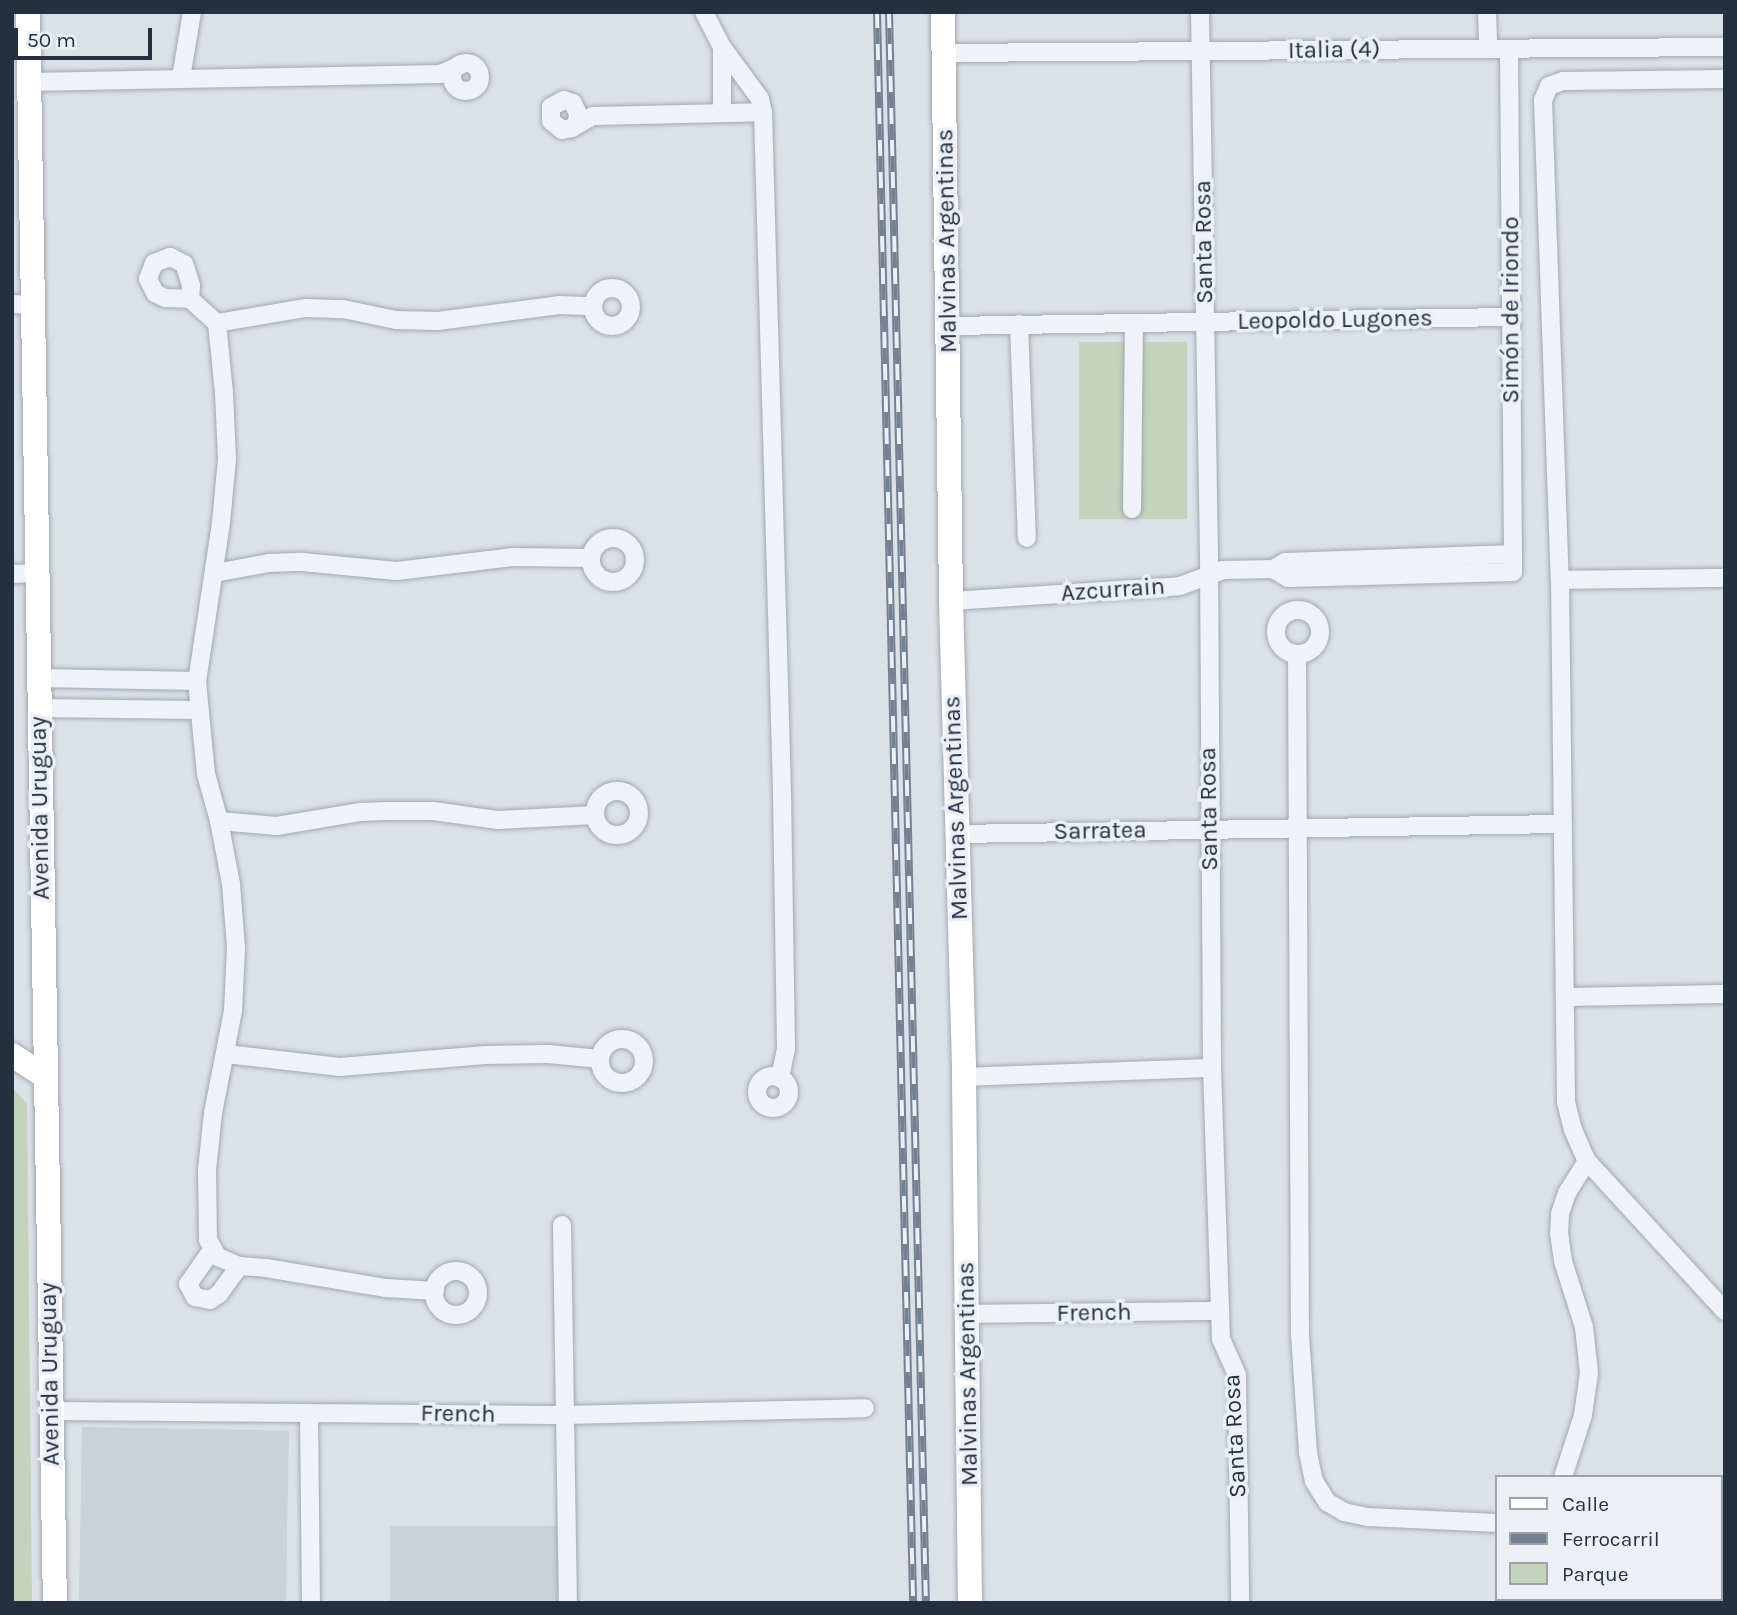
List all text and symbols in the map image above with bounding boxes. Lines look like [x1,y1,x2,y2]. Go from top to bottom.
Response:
scale bar [18,14,156,58]
text: 50 m [27,28,76,52]
street label: Italia (4) [1288,35,1380,65]
street label: Malvinas Argentinas [931,129,963,353]
street label: Santa Rosa [1189,180,1219,304]
street label: Simón de Iriondo [1497,216,1525,404]
street label: Leopoldo Lugones [1237,304,1433,336]
street label: Azcurrain [1060,572,1166,608]
street label: Malvinas Argentinas [938,695,974,921]
street label: Avenida Uruguay [24,716,56,900]
street label: Santa Rosa [1194,747,1224,871]
street label: Sarratea [1053,816,1147,846]
street label: Malvinas Argentinas [952,1262,984,1486]
street label: Avenida Uruguay [34,1282,66,1466]
street label: French [1056,1298,1132,1328]
street label: Santa Rosa [1217,1373,1253,1499]
street label: French [420,1399,496,1429]
legend [1496,1475,1723,1601]
text: Calle [1562,1492,1609,1516]
text: Ferrocarril [1562,1527,1660,1551]
text: Parque [1562,1562,1629,1586]

